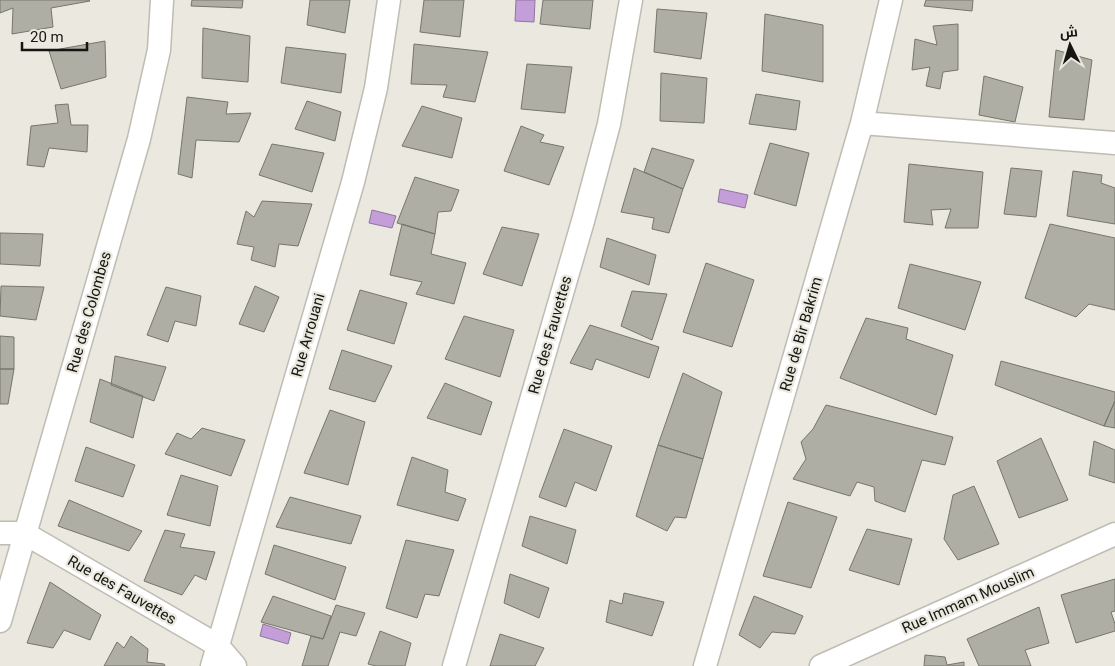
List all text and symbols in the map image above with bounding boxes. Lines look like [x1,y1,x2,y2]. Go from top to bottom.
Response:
scale bar [22,20,88,52]
north arrow [1045,20,1095,70]
text: ش [1059,23,1079,42]
text: 20 m [30,28,64,46]
street label: Rue des Colombes [63,250,115,374]
street label: Rue des Fauvettes [525,274,575,396]
street label: Rue de Bir Bakrim [776,275,826,393]
street label: Rue Arrouani [288,291,328,379]
street label: Rue des Fauvettes [65,552,179,628]
street label: Rue Immam Mouslim [899,563,1037,637]

